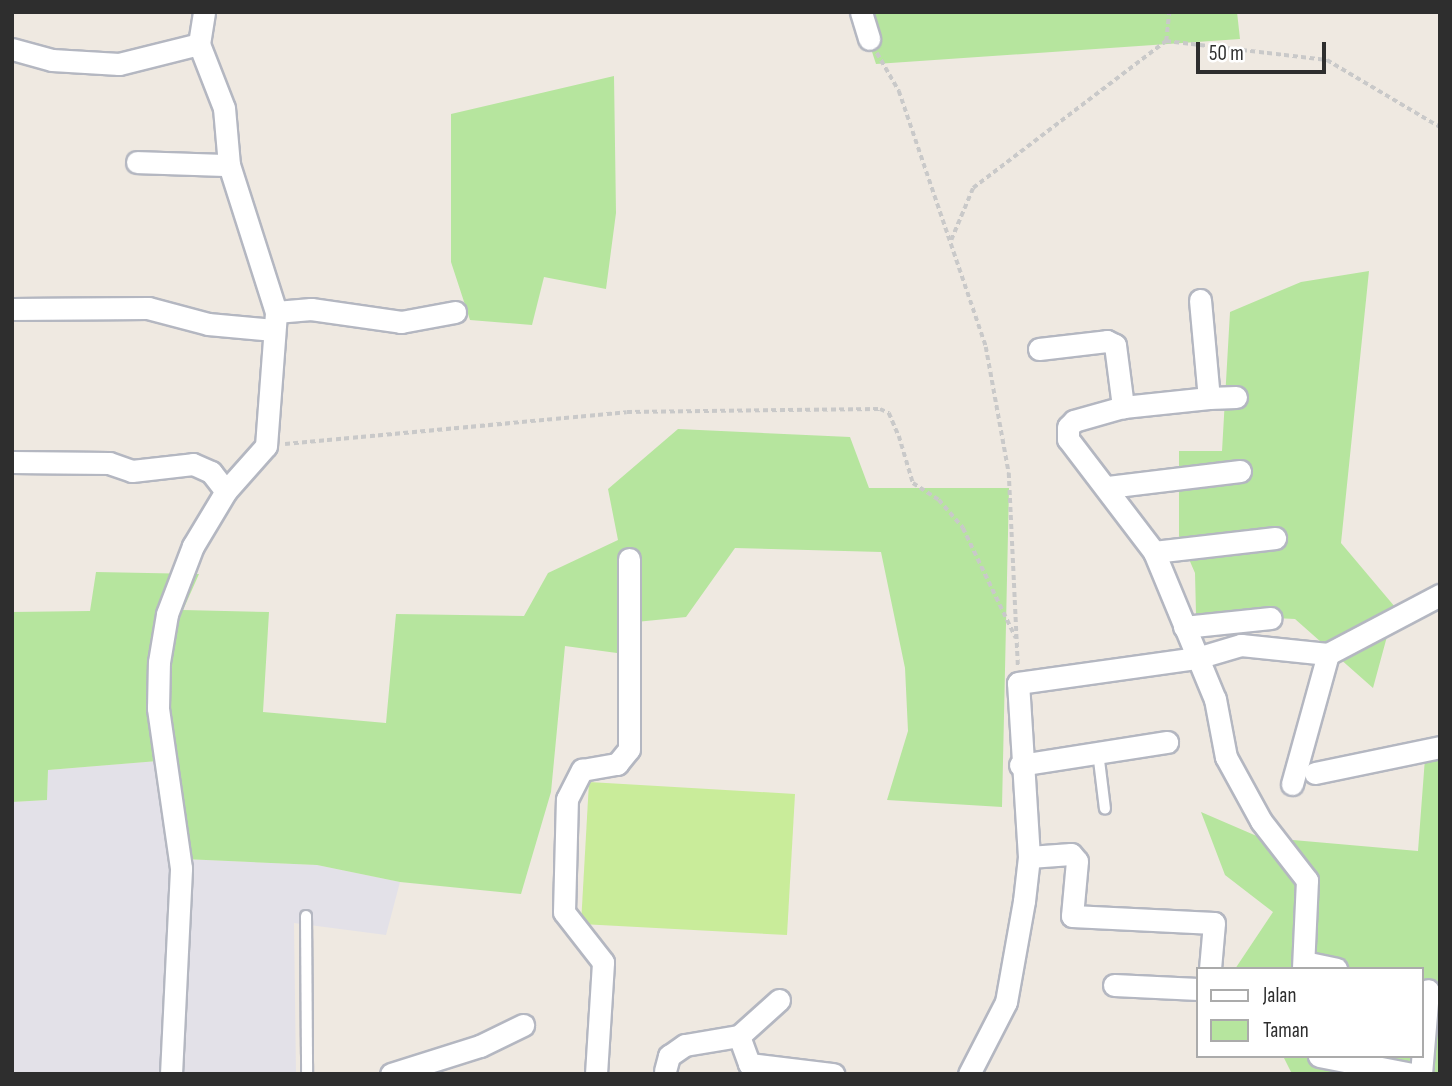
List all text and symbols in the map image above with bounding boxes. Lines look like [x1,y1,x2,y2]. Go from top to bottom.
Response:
scale bar [1200,28,1330,72]
text: 50 m [1209,41,1244,66]
legend [1196,967,1424,1058]
text: Jalan [1263,983,1296,1008]
text: Taman [1263,1018,1309,1043]

